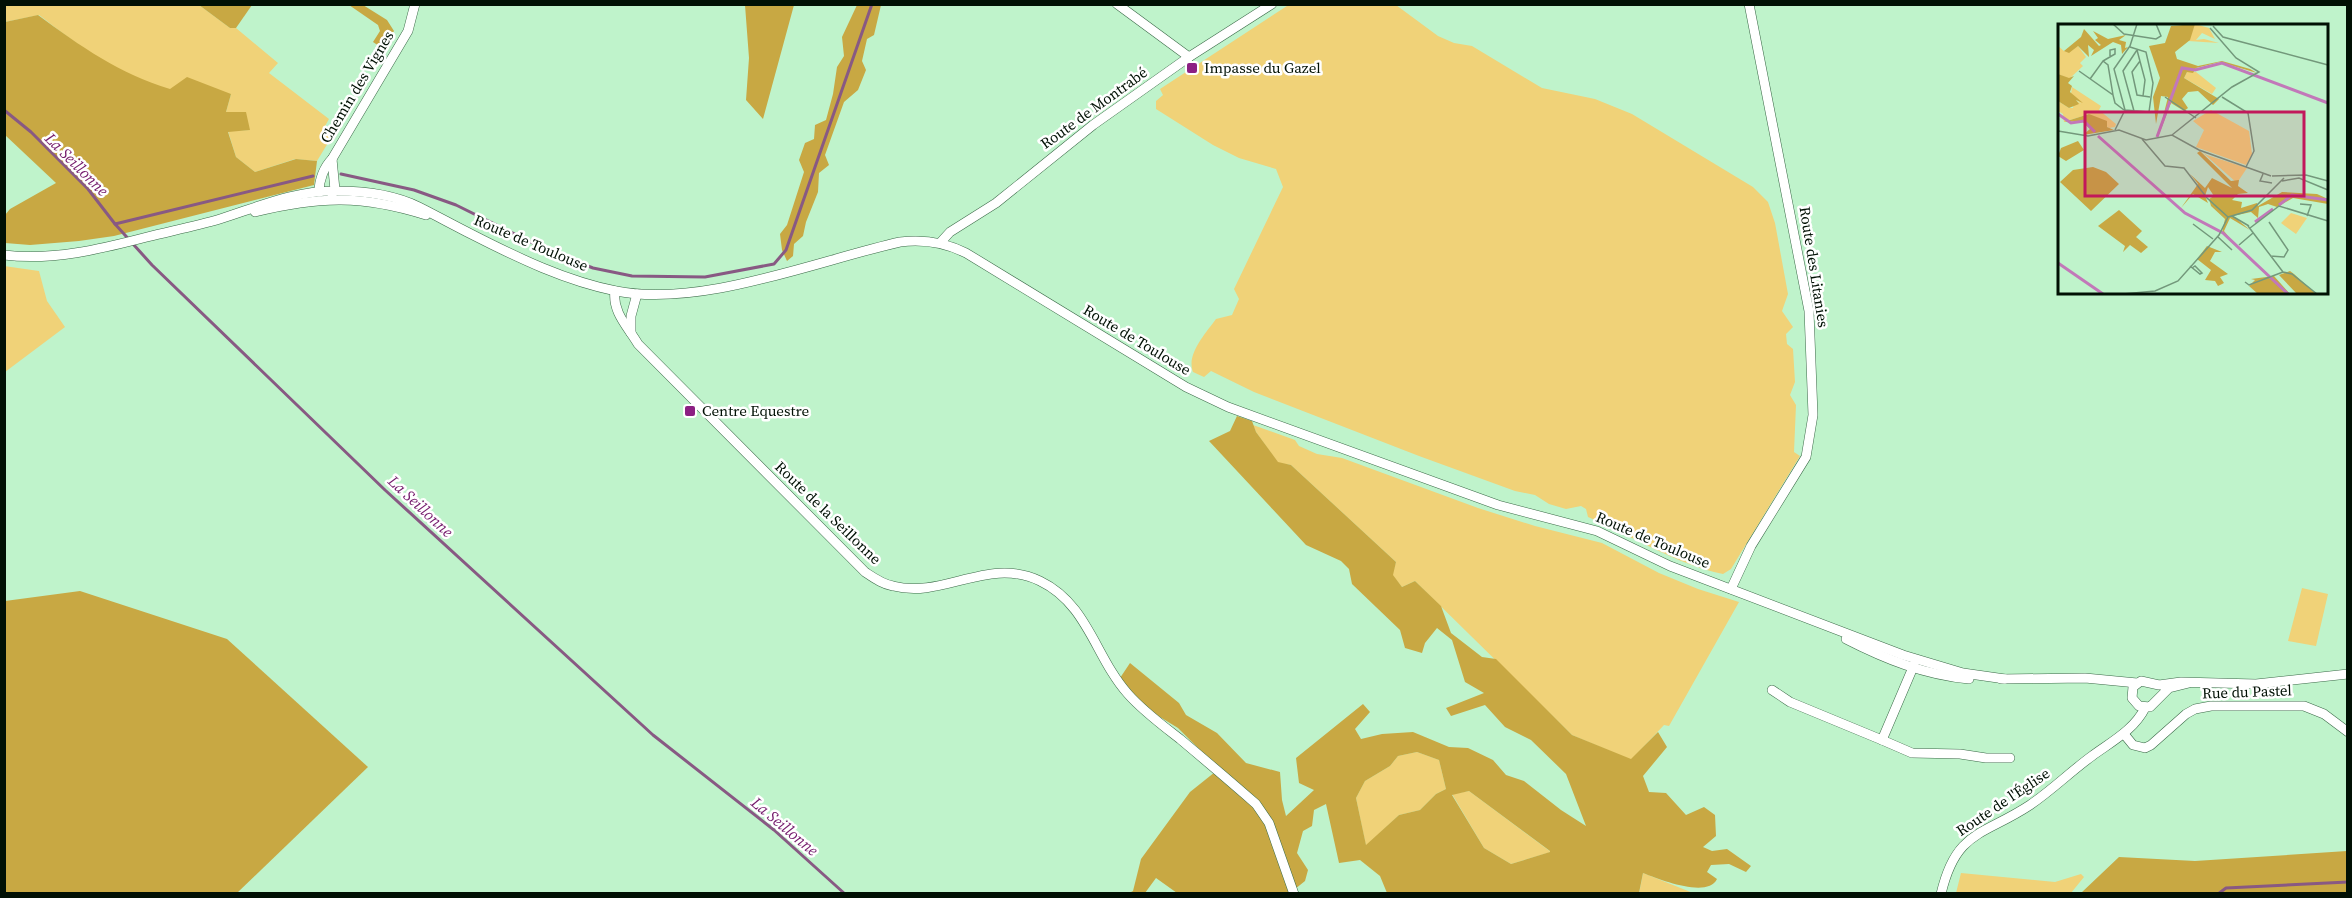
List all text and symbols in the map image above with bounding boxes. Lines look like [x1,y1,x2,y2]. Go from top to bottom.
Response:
inset map [2058,24,2328,294]
street label: Chemin des Vignes [315,27,398,147]
place label: Impasse du Gazel [1204,57,1321,78]
street label: Route de Montrabé [1036,61,1152,154]
marker: Impasse du Gazel [1185,61,1199,75]
water label: La Seillonne [40,127,114,201]
street label: Route des Litanies [1795,205,1834,329]
street label: Route de Toulouse [471,209,592,276]
street label: Route de Toulouse [1080,299,1195,380]
place label: Centre Equestre [702,400,810,421]
marker: Centre Equestre [683,404,697,418]
street label: Route de la Seillonne [771,456,886,569]
water label: La Seillonne [383,469,459,542]
street label: Route de Toulouse [1593,506,1714,573]
street label: Rue du Pastel [2202,679,2293,704]
street label: Route de l'Église [1952,762,2054,841]
water label: La Seillonne [746,791,824,861]

